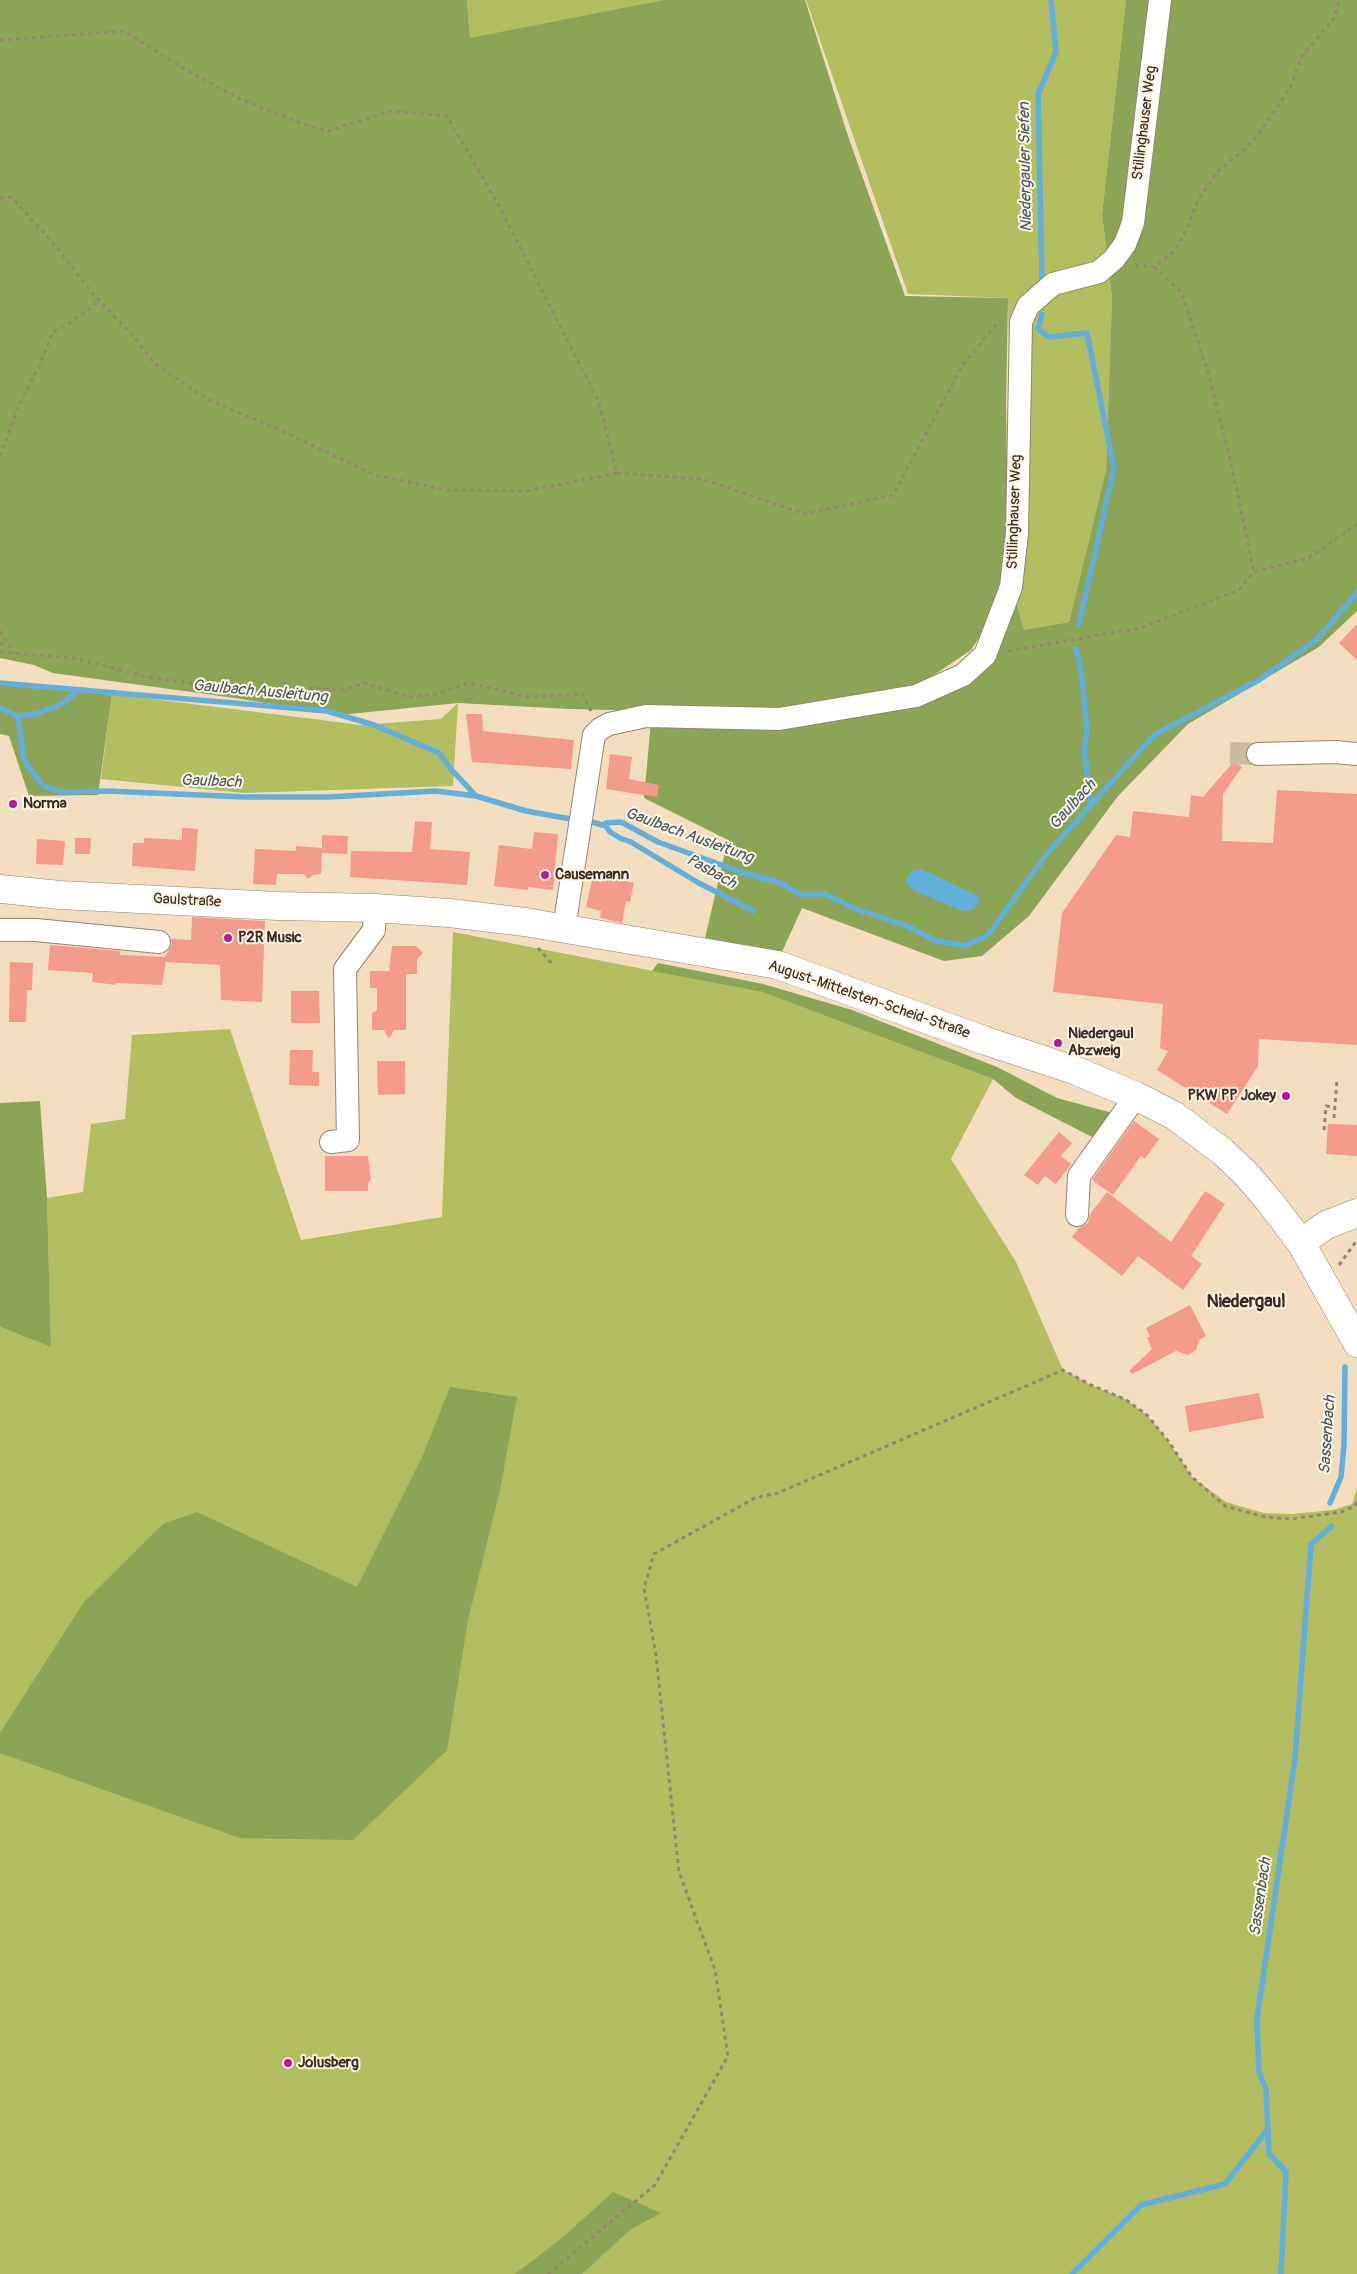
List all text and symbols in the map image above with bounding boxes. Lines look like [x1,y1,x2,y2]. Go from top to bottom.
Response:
street label: Stillinghauser Weg [1129,65,1161,181]
water label: Niedergauler Siefen [1015,102,1037,232]
street label: Stillinghauser Weg [1004,454,1026,570]
water label: Gaulbach Ausleitung [192,677,328,707]
water label: Gaulbach [180,771,242,793]
water label: Gaulbach [1046,776,1100,834]
place label: Norma [23,795,67,813]
marker: Norma [7,798,19,810]
water label: Gaulbach Ausleitung [622,804,756,868]
water label: Pasbach [683,851,739,893]
place label: Causemann [555,866,629,884]
marker: Causemann [539,869,551,881]
street label: Gaulstraße [152,890,222,912]
place label: P2R Music [238,929,302,947]
marker: P2R Music [222,932,234,944]
street label: August-Mittelsten-Scheid-Straße [766,957,972,1043]
place label: Niedergaul Abzweig [1068,1025,1134,1060]
marker: Niedergaul Abzweig [1052,1037,1064,1049]
place label: PKW PP Jokey [1188,1087,1276,1105]
marker: PKW PP Jokey [1280,1090,1292,1102]
district label: Niedergaul [1207,1291,1285,1313]
water label: Sassenbach [1316,1395,1340,1475]
water label: Sassenbach [1246,1857,1276,1937]
place label: Jolusberg [298,2054,359,2072]
marker: Jolusberg [282,2057,294,2069]

